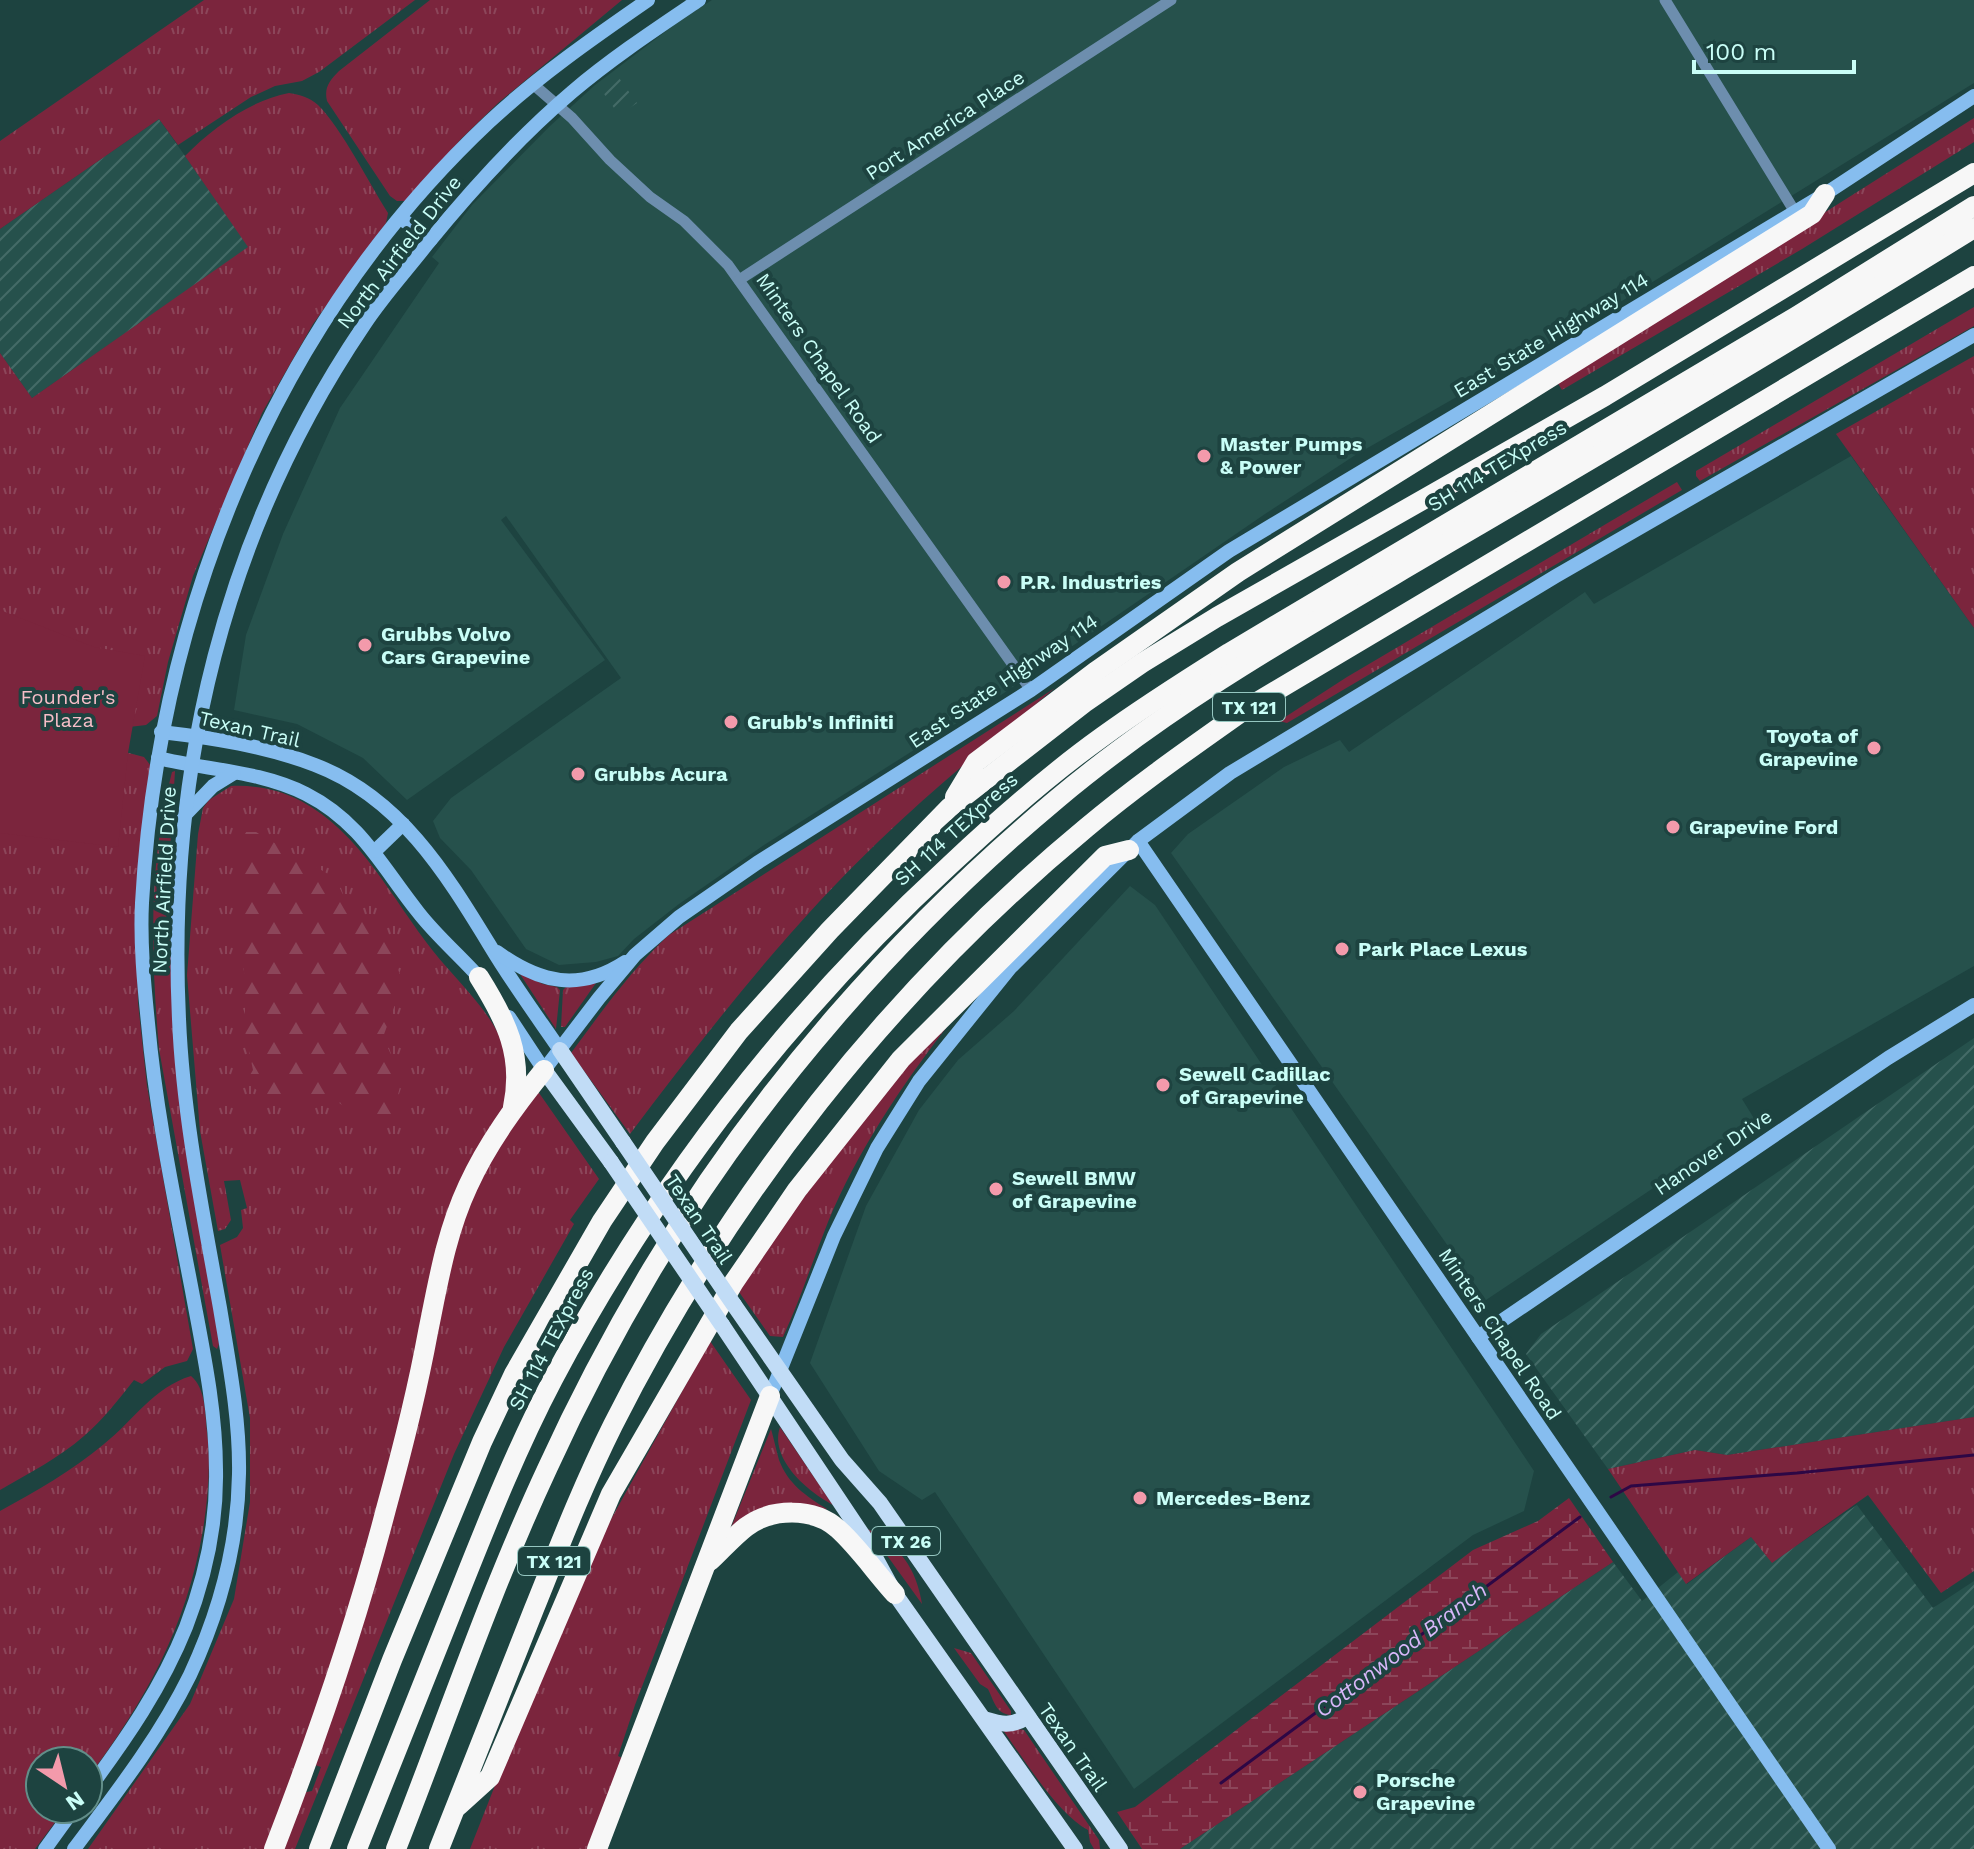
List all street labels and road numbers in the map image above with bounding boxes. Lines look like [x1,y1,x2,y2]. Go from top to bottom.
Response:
street label: Port America Place [861,65,1029,185]
street label: North Airfield Drive [332,171,466,333]
street label: East State Highway 114 [1449,267,1653,403]
street label: Minters Chapel Road [751,268,887,448]
street label: SH 114 TEXpress [1423,415,1571,517]
street label: East State Highway 114 [904,609,1102,753]
road number: TX 121 [1213,693,1285,721]
street label: Texan Trail [197,706,303,752]
street label: SH 114 TEXpress [889,767,1023,891]
street label: North Airfield Drive [147,786,181,974]
street label: Hanover Drive [1650,1104,1776,1200]
street label: Texan Trail [660,1170,738,1268]
street label: Minters Chapel Road [1434,1243,1566,1425]
street label: SH 114 TEXpress [503,1264,599,1414]
road number: TX 26 [872,1527,940,1555]
road number: TX 121 [518,1547,590,1575]
street label: Texan Trail [1034,1698,1112,1796]

